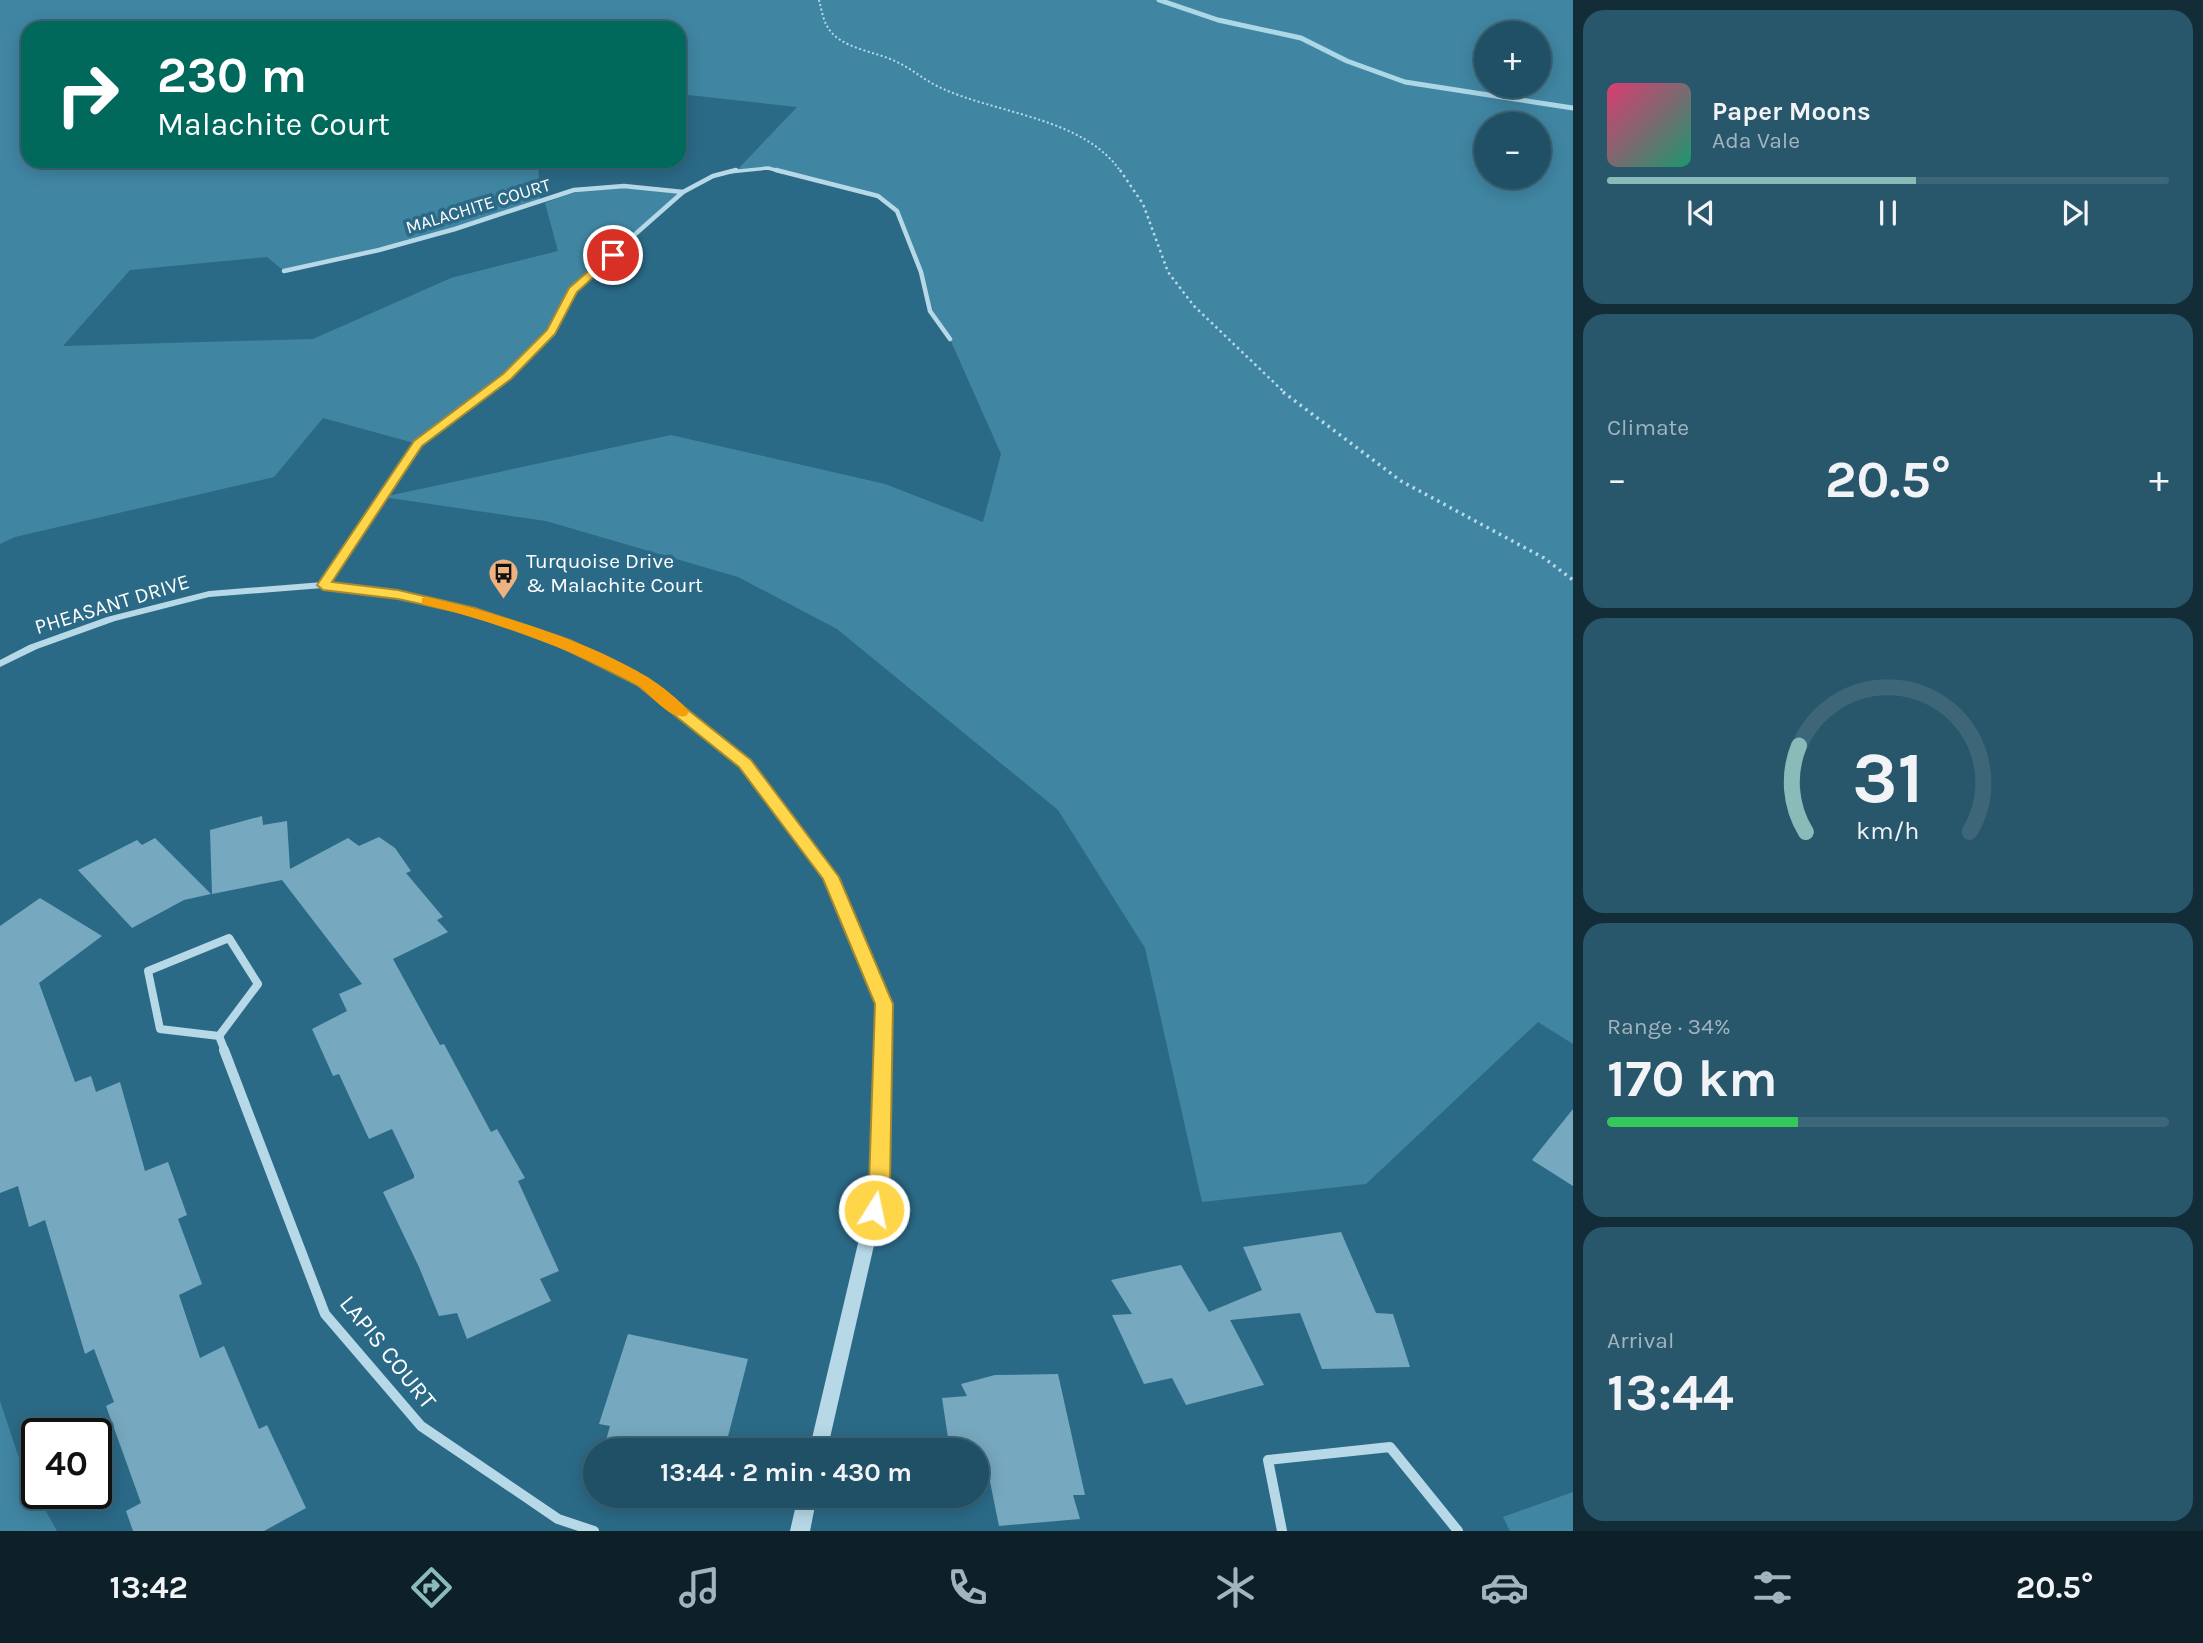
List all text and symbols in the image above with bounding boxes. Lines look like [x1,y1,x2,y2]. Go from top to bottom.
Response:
map controls [1474,21,1551,189]
button: + [1474,21,1551,98]
text: 230 m [157,47,307,104]
icon: right [42,49,133,140]
text: Paper Moons [1712,96,1871,127]
text: Malachite Court [157,106,390,143]
button: − [1474,112,1551,189]
text: Ada Vale [1712,127,1800,154]
street label: MALACHITE COURT [403,174,553,238]
icon: previous [1682,194,1720,232]
icon: pause [1869,194,1907,232]
icon: next [2056,194,2094,232]
pin [583,225,643,285]
icon: arrive [594,236,632,274]
text: Climate [1607,414,1689,441]
text: 20.5° [1825,449,1951,510]
text: − [1607,457,1627,502]
text: + [2149,457,2169,502]
place label: Turquoise Drive & Malachite Court [526,549,703,597]
bus stop icon: Turquoise Drive & Malachite Court [486,556,520,600]
street label: PHEASANT DRIVE [32,569,192,639]
text: 31 [1852,735,1924,820]
text: km/h [1856,815,1920,844]
text: Range · 34% [1607,1013,1731,1040]
text: 170 km [1607,1048,1778,1109]
position arrow [837,1173,911,1247]
street label: LAPIS COURT [334,1290,442,1414]
text: Arrival [1607,1327,1674,1354]
text: 13:44 [1607,1362,1734,1423]
speed limit sign: 40 [21,1418,112,1509]
text: 13:44 · 2 min · 430 m [660,1457,912,1488]
icon: directions [407,1563,456,1612]
icon: music [675,1563,724,1612]
icon: phone [943,1563,992,1612]
icon: climate [1211,1563,1260,1612]
icon: car [1480,1563,1529,1612]
icon: filters [1748,1563,1797,1612]
text: 13:42 [110,1569,188,1606]
text: 20.5° [2016,1569,2093,1606]

